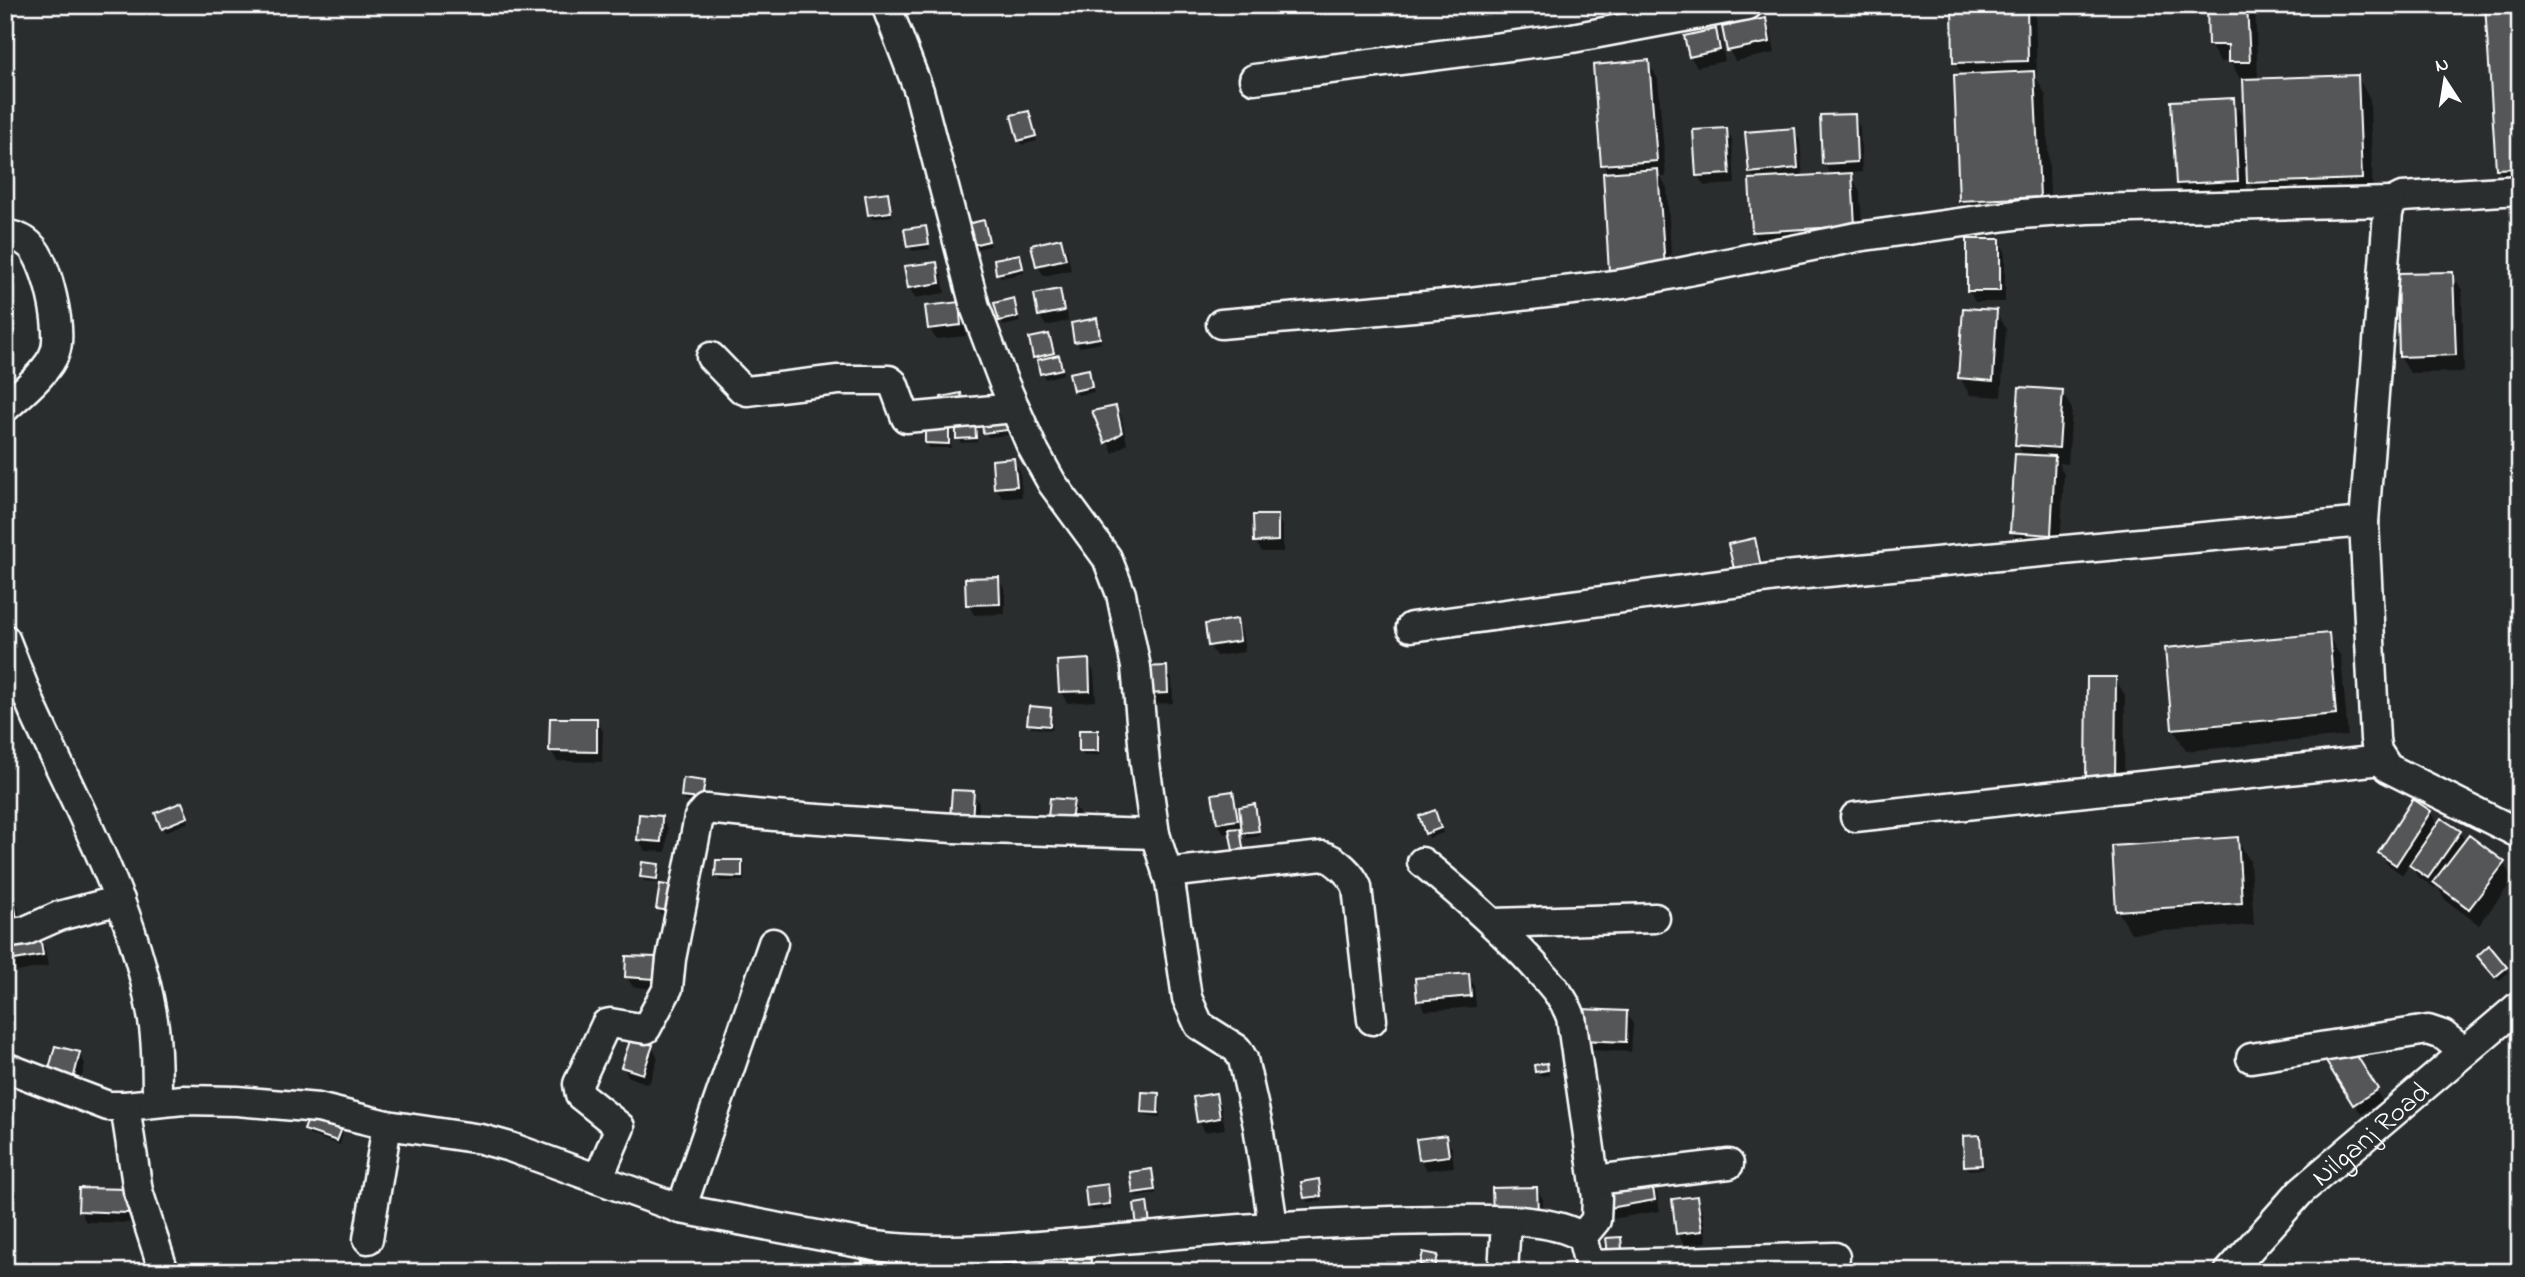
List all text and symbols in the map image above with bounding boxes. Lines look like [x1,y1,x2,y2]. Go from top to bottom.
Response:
north arrow [2410,46,2480,116]
text: N [2433,51,2451,80]
street label: Nilganj Road [2304,1073,2440,1198]

